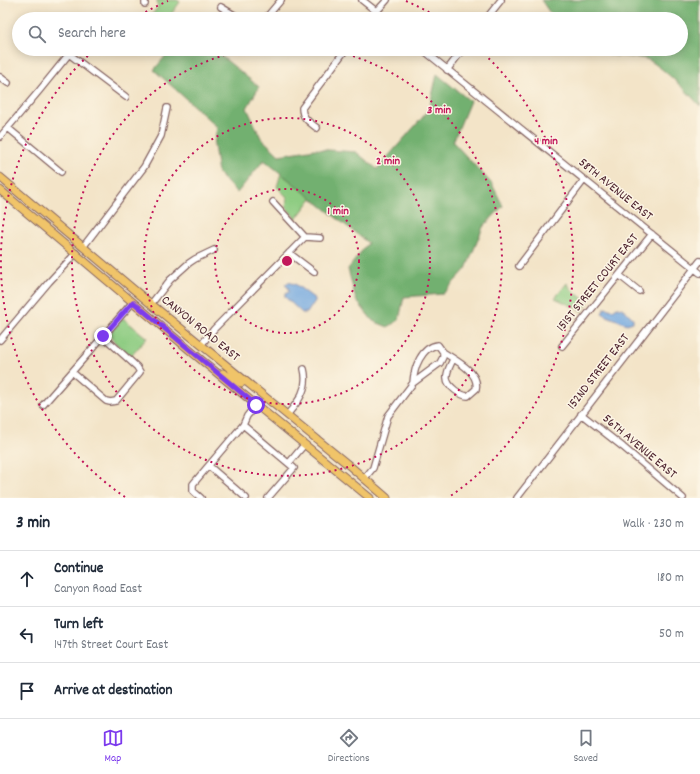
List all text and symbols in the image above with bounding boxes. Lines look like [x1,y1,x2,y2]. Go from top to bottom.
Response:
search box [12,12,688,56]
icon: search [26,23,48,45]
text: Search here [58,23,126,45]
text: 3 min [427,102,451,119]
text: 4 min [534,133,558,150]
text: 2 min [376,153,400,170]
street label: 58TH AVENUE EAST [574,154,656,226]
text: 1 min [327,203,349,220]
street label: 151ST STREET COURT EAST [552,230,644,336]
centre of rings [280,254,294,268]
street label: CANYON ROAD EAST [157,291,243,367]
route end [94,327,112,345]
street label: 152ND STREET EAST [563,330,635,414]
route start [247,396,265,414]
street label: 56TH AVENUE EAST [598,410,680,484]
text: 3 min [16,512,50,536]
text: Walk · 230 m [623,515,684,534]
text: Continue [54,558,103,580]
icon: ahead [16,568,38,590]
text: 180 m [657,569,684,588]
text: Canyon Road East [54,580,142,599]
text: Turn left [54,614,103,636]
icon: left [16,624,38,646]
text: 50 m [659,625,684,644]
text: 147th Street Court East [54,636,168,655]
icon: arrive [16,680,38,702]
text: Arrive at destination [54,680,172,702]
tab: Map [102,727,124,767]
tab: Directions [328,727,370,767]
tab: Saved [573,727,598,767]

